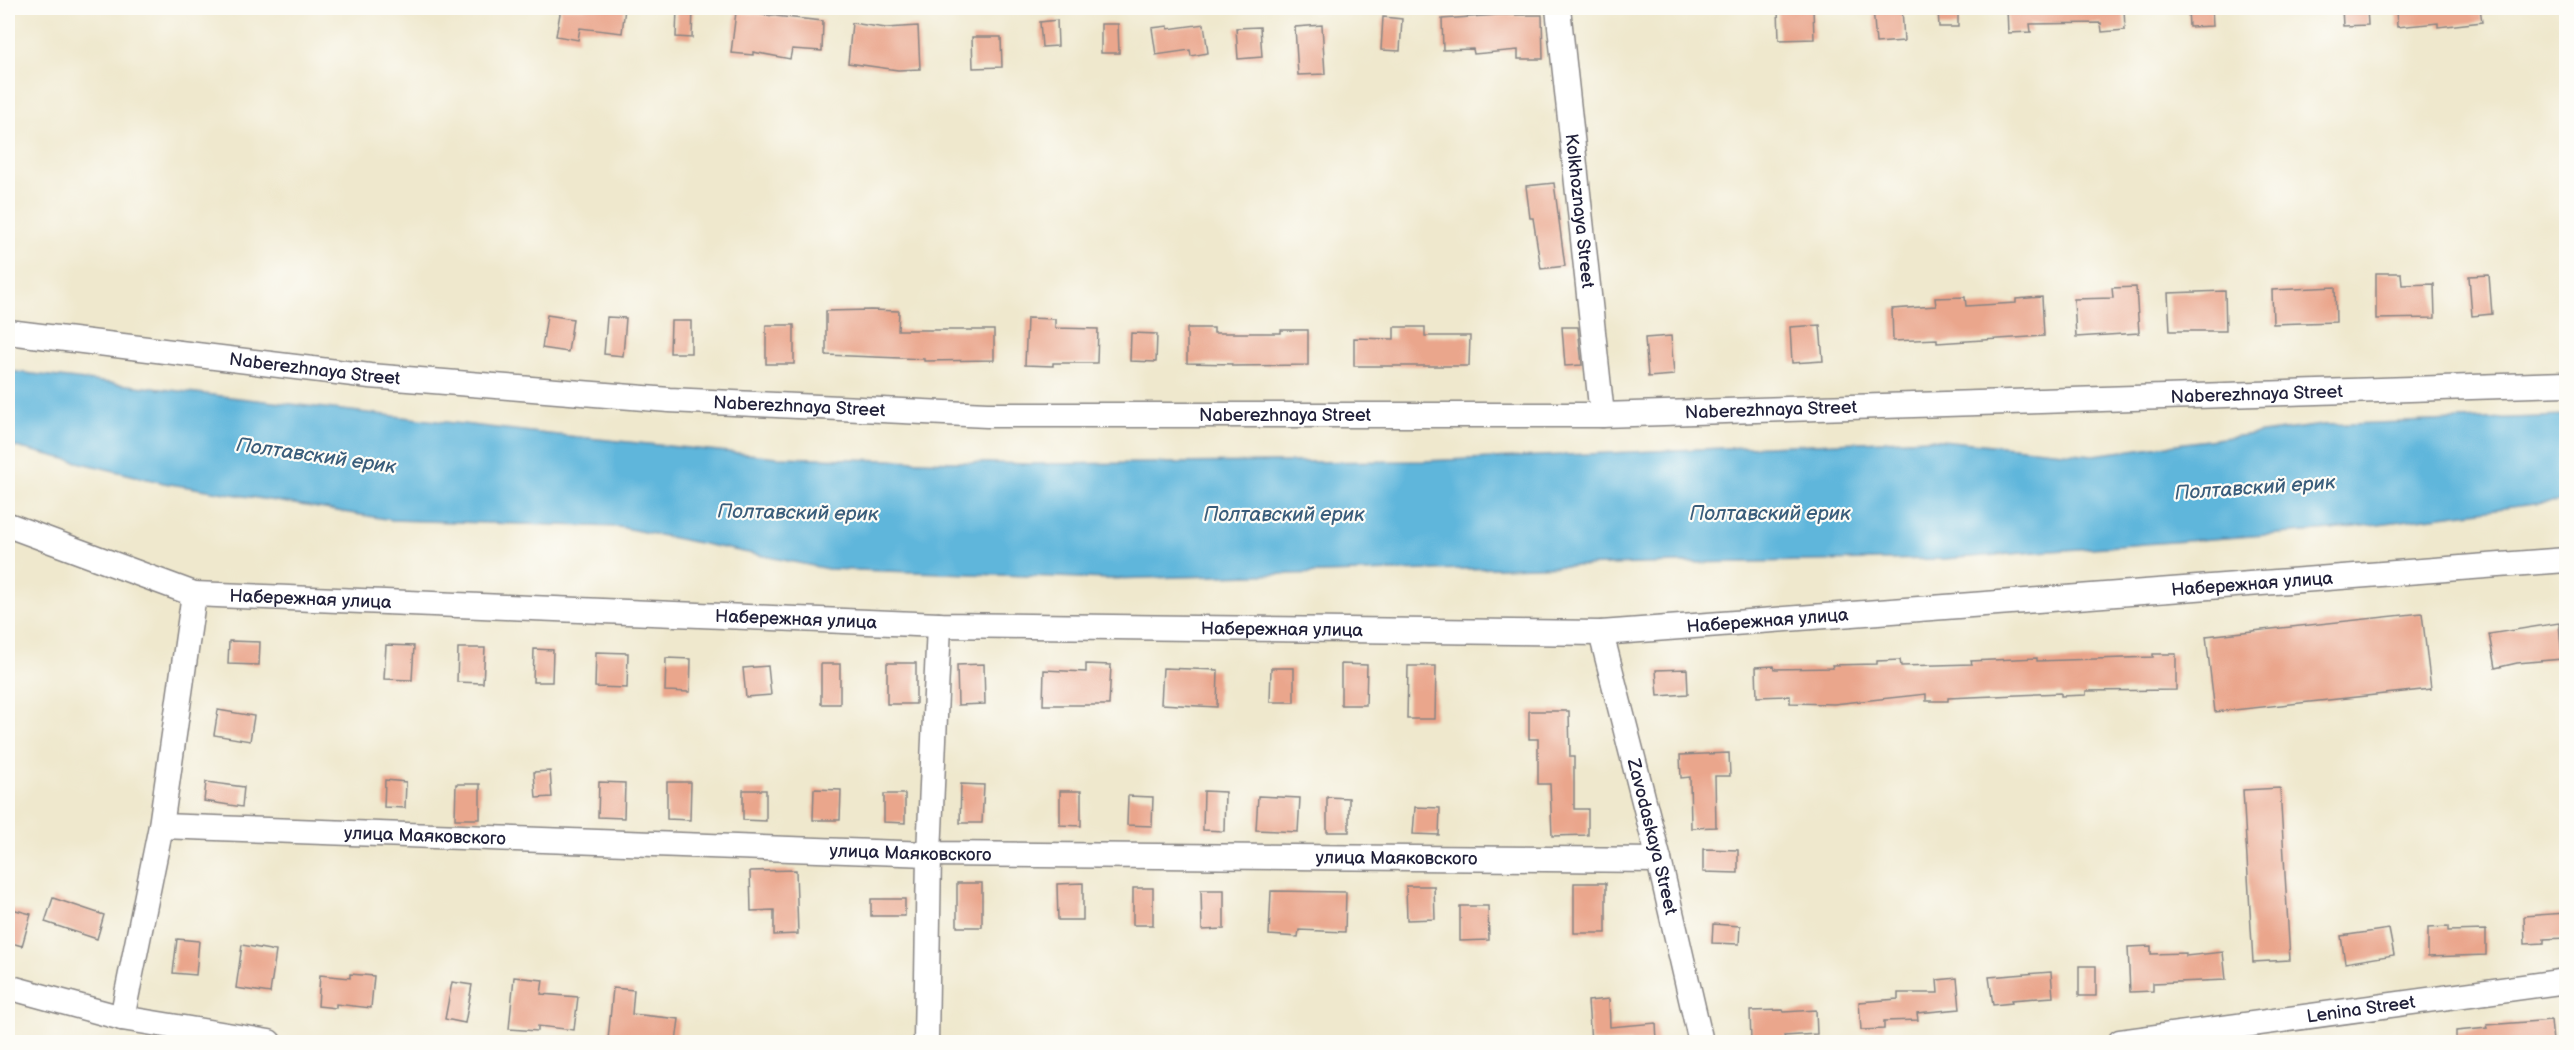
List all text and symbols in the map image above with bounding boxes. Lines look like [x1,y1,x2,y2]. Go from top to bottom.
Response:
street label: Kolkhoznaya Street [1561,132,1599,290]
street label: Naberezhnaya Street [228,348,402,389]
street label: Naberezhnaya Street [2170,381,2344,407]
street label: Naberezhnaya Street [713,392,886,421]
street label: Naberezhnaya Street [1685,396,1858,423]
street label: Naberezhnaya Street [1199,405,1372,426]
water label: Полтавский ерик [235,433,398,479]
water label: Полтавский ерик [2174,470,2337,506]
water label: Полтавский ерик [717,500,879,526]
water label: Полтавский ерик [1689,502,1851,526]
water label: Полтавский ерик [1203,503,1365,527]
street label: Набережная улица [2170,567,2334,600]
street label: Набережная улица [229,585,392,613]
street label: Набережная улица [1686,604,1849,637]
street label: Набережная улица [715,605,878,633]
street label: Набережная улица [1201,618,1364,641]
street label: Zavodaskaya Street [1623,755,1682,917]
street label: улица Маяковского [343,822,506,849]
street label: улица Маяковского [829,840,992,865]
street label: улица Маяковского [1315,847,1478,869]
street label: Lenina Street [2305,991,2417,1027]

